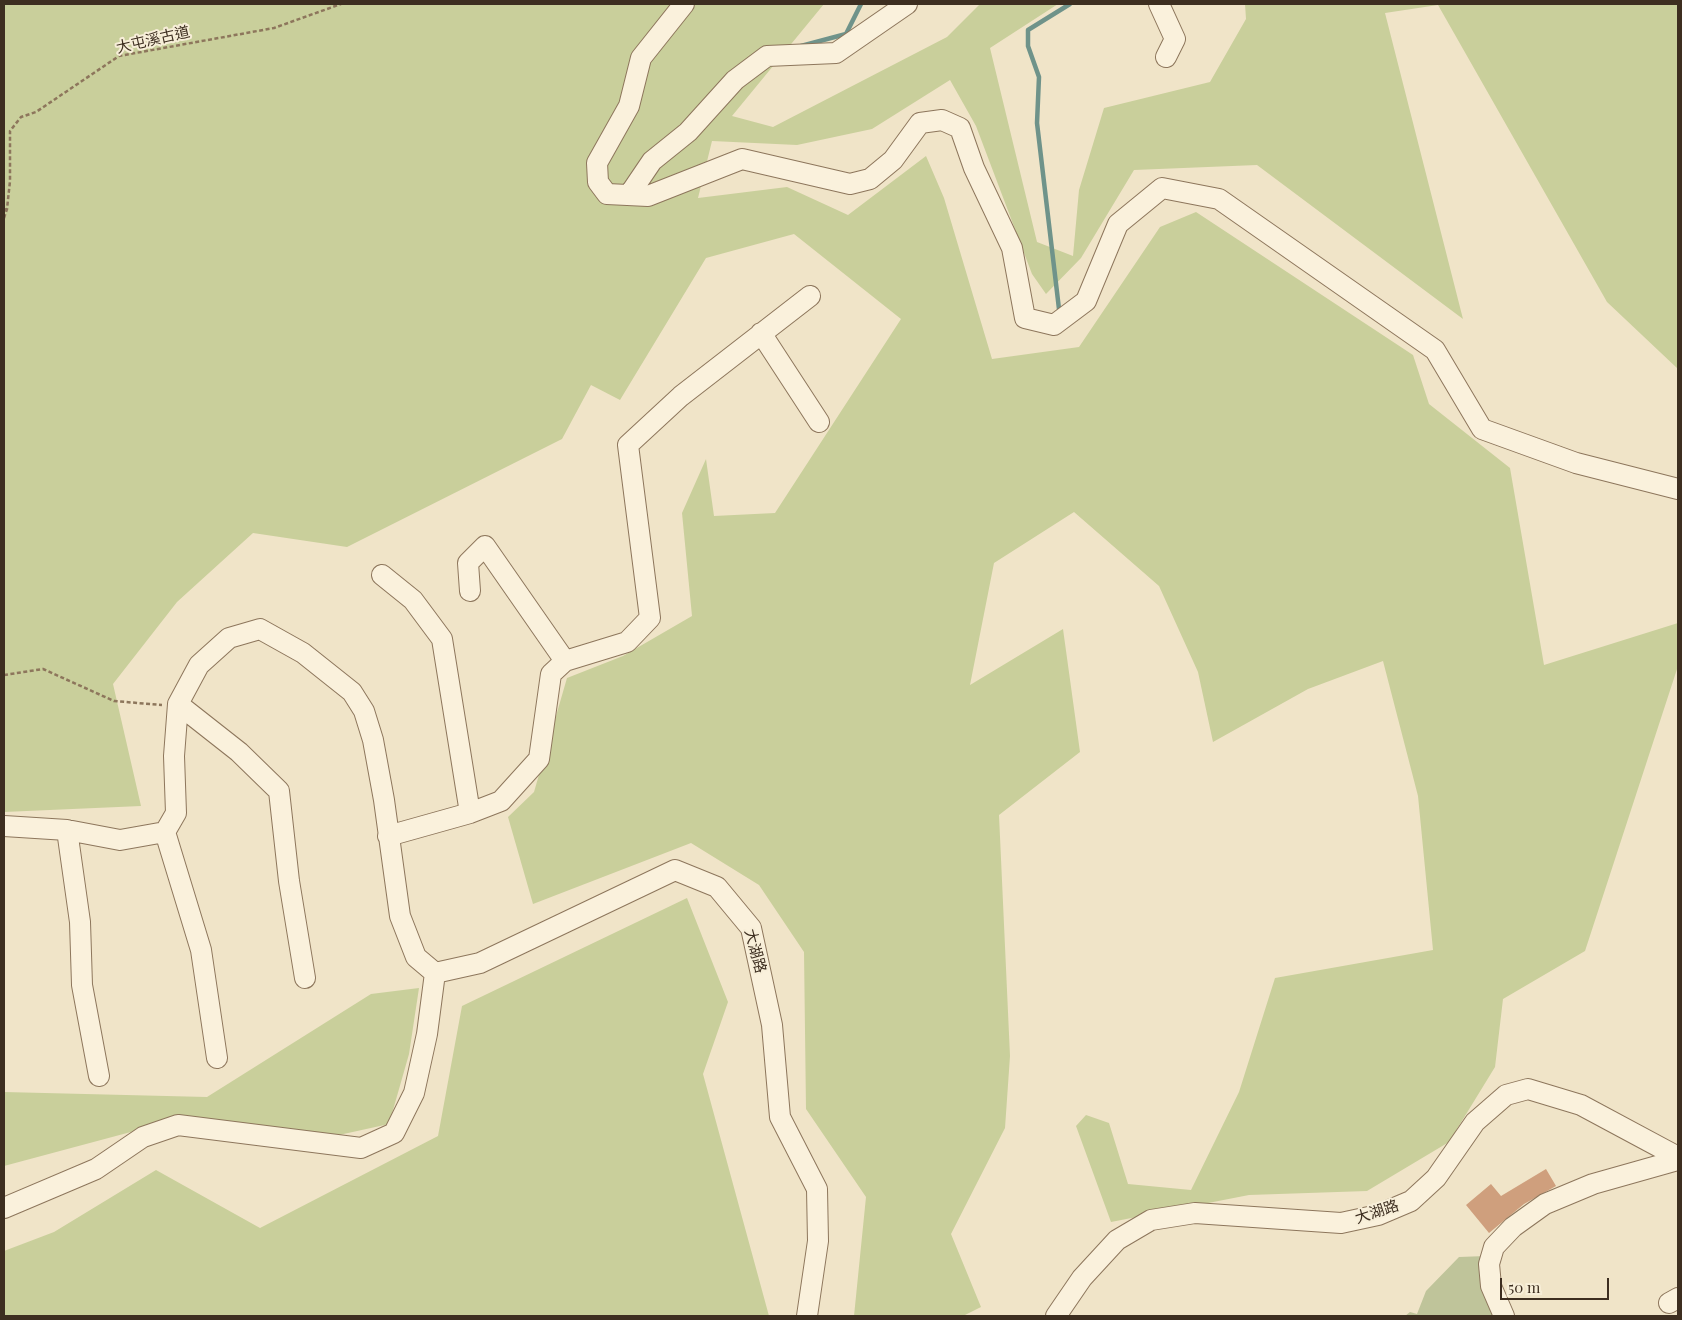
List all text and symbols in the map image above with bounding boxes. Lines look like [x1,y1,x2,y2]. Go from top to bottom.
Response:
street label: 大屯溪古道 [114,23,192,57]
street label: 大湖路 [740,927,770,975]
street label: 大湖路 [1353,1196,1401,1228]
scale bar [1502,1268,1611,1300]
text: 50 m [1508,1277,1540,1297]

